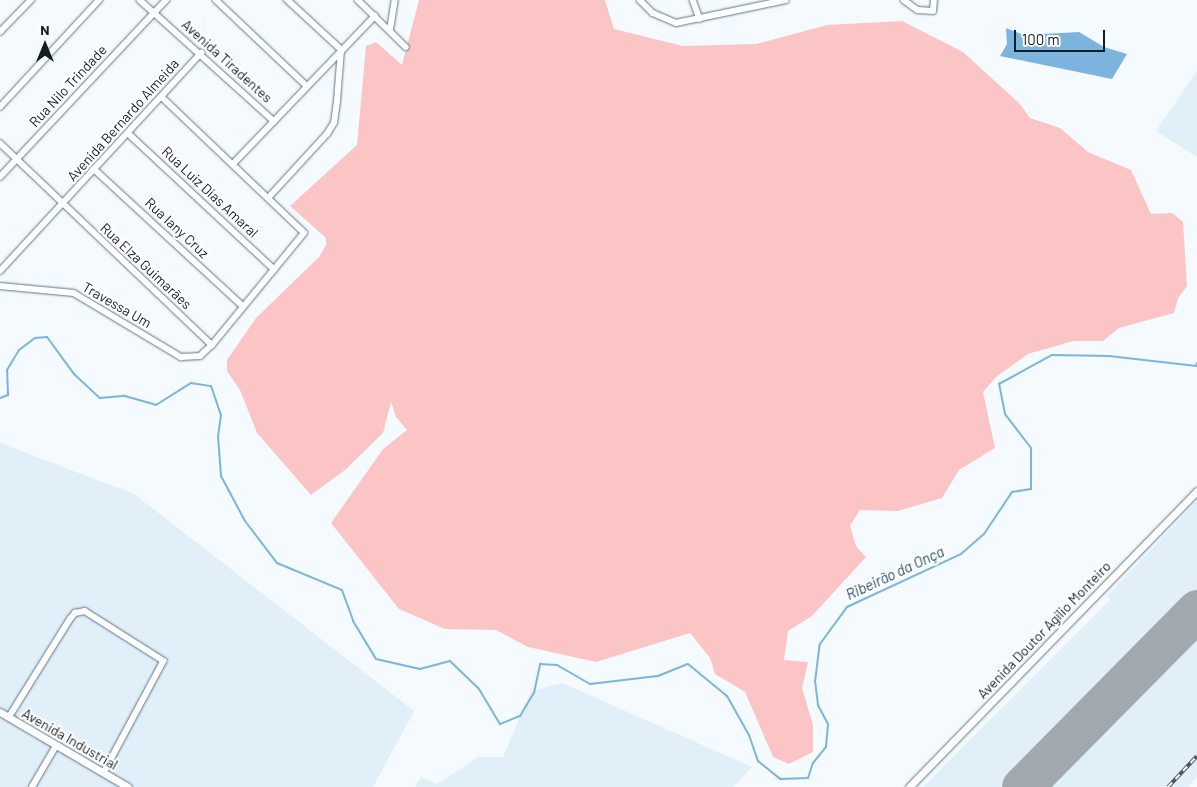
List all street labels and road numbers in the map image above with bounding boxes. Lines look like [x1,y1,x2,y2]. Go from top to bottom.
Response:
street label: Avenida Tiradentes [178,16,276,106]
street label: Rua Nilo Trindade [26,42,110,130]
street label: Avenida Bernardo Almeida [64,55,182,185]
street label: Rua Luiz Dias Amaral [158,143,262,241]
street label: Rua Iany Cruz [142,194,212,262]
street label: Rua Elza Guimarães [97,219,195,313]
street label: Travessa Um [79,278,155,332]
street label: Avenida Doutor Agílio Monteiro [974,558,1114,702]
street label: Avenida Industrial [19,705,121,773]

